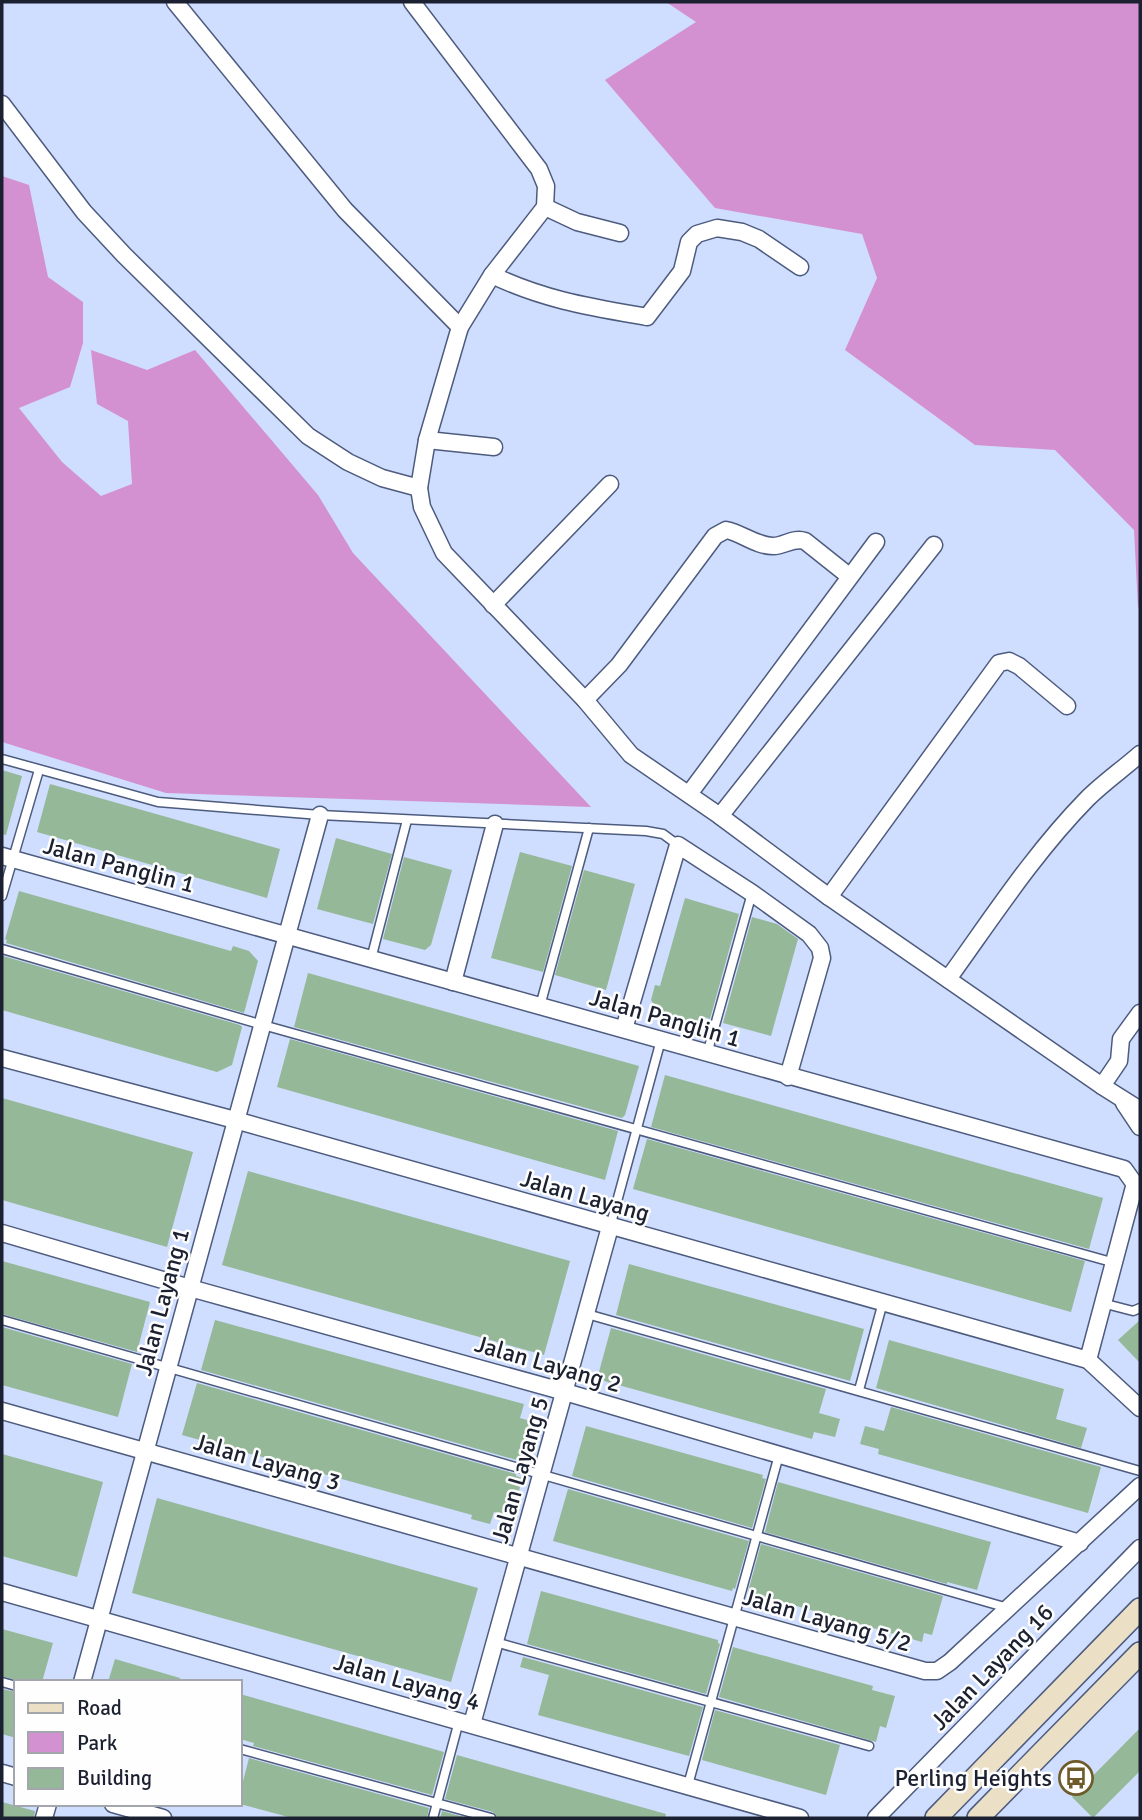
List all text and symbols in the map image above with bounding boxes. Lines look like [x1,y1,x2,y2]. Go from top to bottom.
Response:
street label: Jalan Panglin 1 [40,830,198,900]
street label: Jalan Panglin 1 [586,982,744,1054]
street label: Jalan Layang [517,1163,653,1229]
street label: Jalan Layang 1 [128,1225,196,1379]
street label: Jalan Layang 2 [471,1329,625,1399]
street label: Jalan Layang 5 [485,1393,555,1547]
street label: Jalan Layang 3 [190,1427,344,1497]
street label: Jalan Layang 5/2 [739,1582,915,1658]
street label: Jalan Layang 16 [924,1598,1060,1736]
street label: Jalan Layang 4 [330,1647,484,1717]
legend [14,1680,242,1806]
text: Road [77,1695,122,1721]
text: Park [77,1730,118,1756]
bus stop icon: Perling Heights [1057,1759,1095,1797]
place label: Perling Heights [894,1763,1052,1793]
text: Building [77,1765,152,1791]

